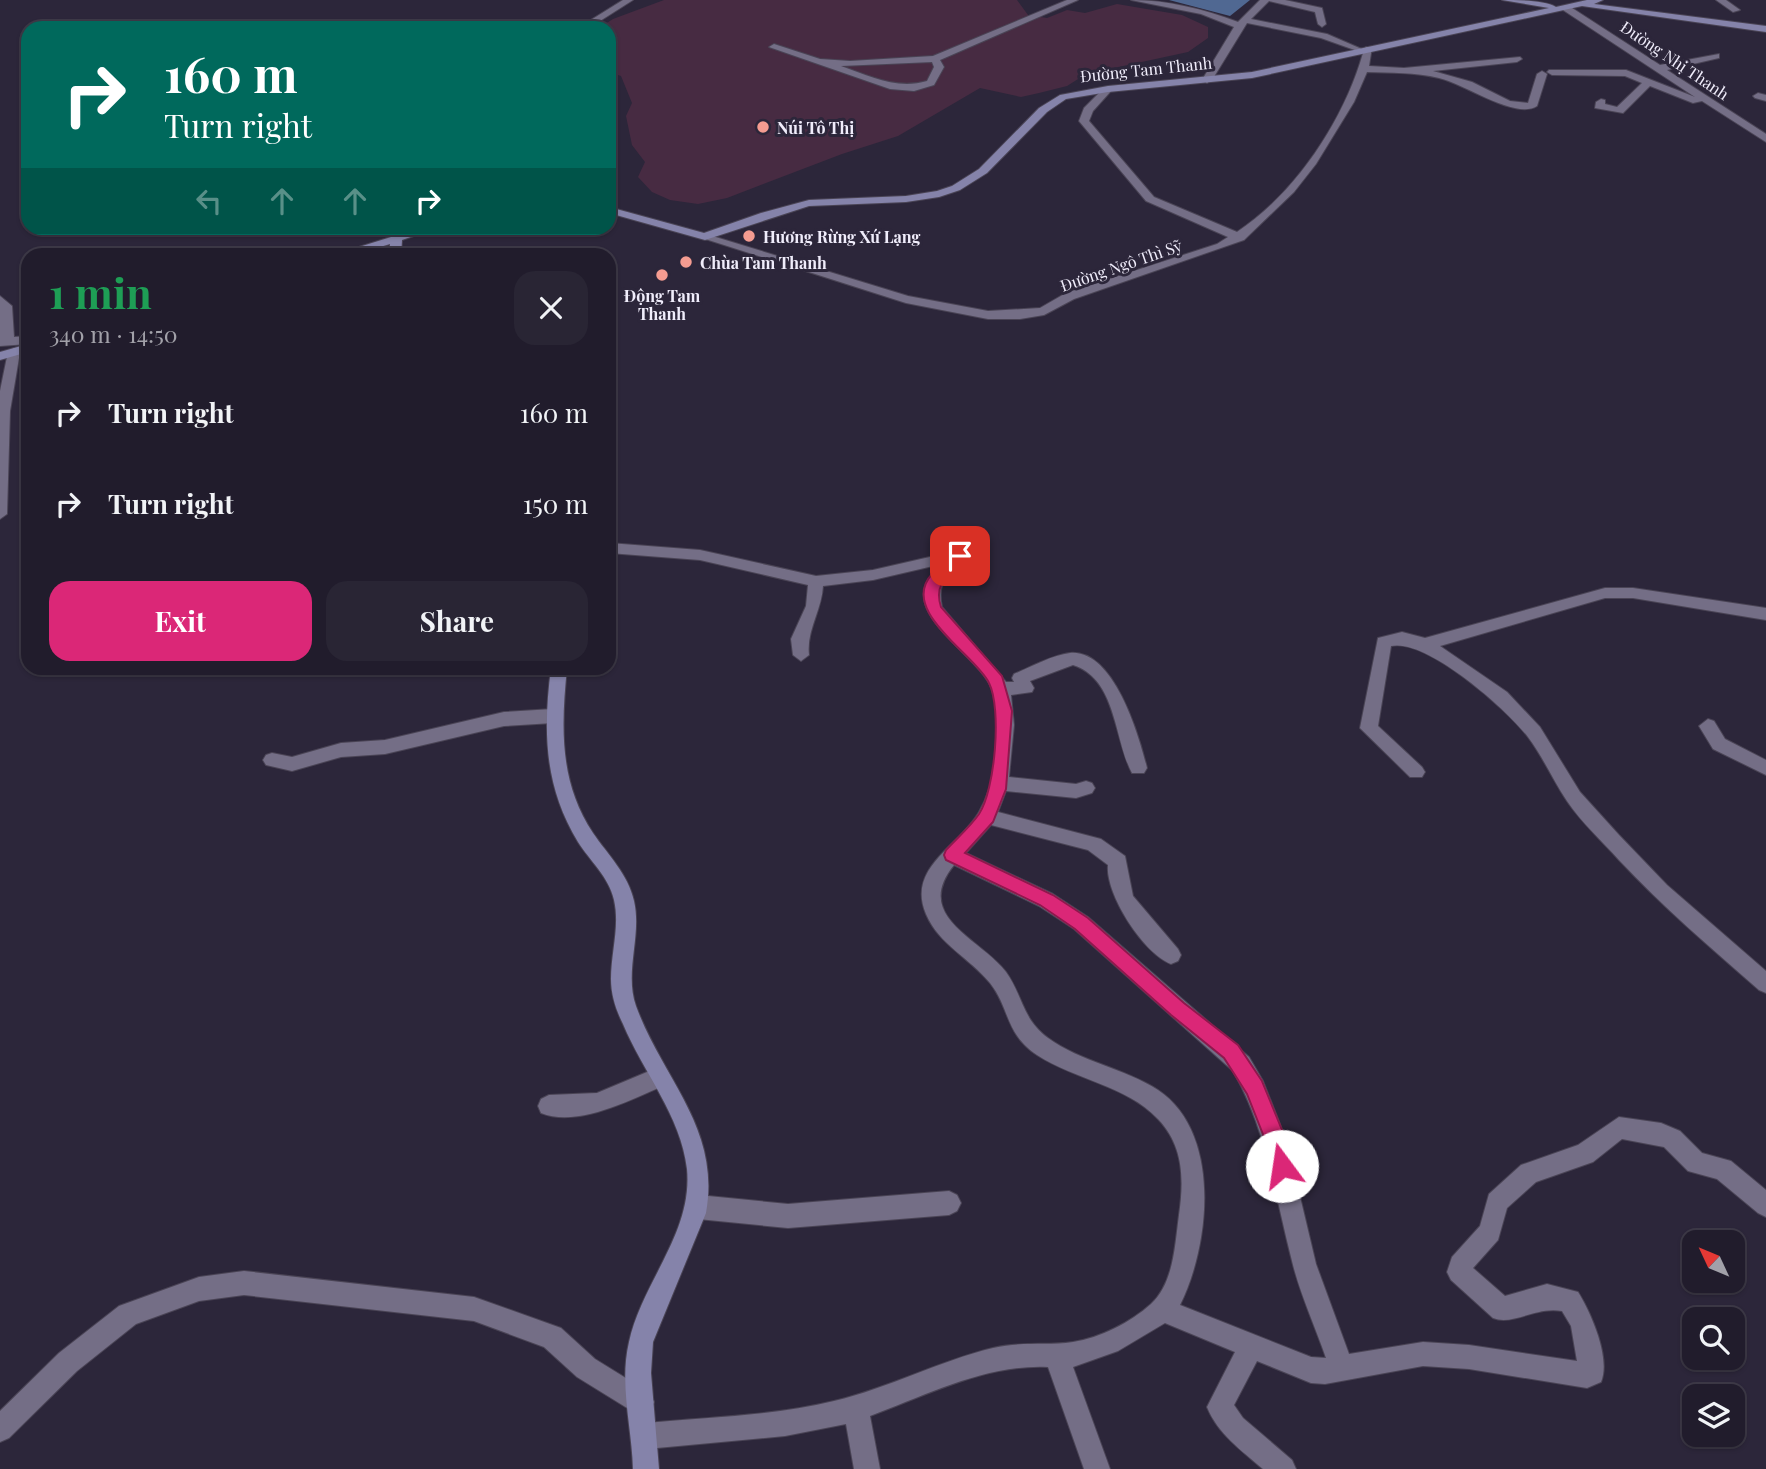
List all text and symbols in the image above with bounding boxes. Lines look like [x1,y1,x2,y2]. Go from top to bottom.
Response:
street label: Đường Nhị Thanh [1617,16,1734,104]
text: 160 m [164,40,298,105]
icon: right [49,49,140,140]
street label: Đường Tam Thanh [1079,52,1214,86]
text: Turn right [164,103,312,146]
place label: Núi Tô Thị [777,117,854,138]
marker: Núi Tô Thị [755,119,771,135]
icon: left [190,182,228,220]
icon: ahead [263,182,301,220]
icon: ahead [336,182,374,220]
icon: right [409,182,447,220]
place label: Hương Rừng Xứ Lạng [763,226,920,247]
marker: Hương Rừng Xứ Lạng [741,228,757,244]
street label: Đường Ngô Thì Sỹ [1057,234,1185,296]
place label: Chùa Tam Thanh [700,252,827,273]
marker: Chùa Tam Thanh [678,254,694,270]
text: 1 min [49,264,152,320]
marker: Động Tam Thanh [654,267,670,283]
button: close [514,271,588,345]
place label: Động Tam Thanh [624,285,701,324]
text: 340 m · 14:50 [49,318,178,349]
icon: right [49,394,87,432]
text: Turn right [108,395,234,430]
text: 160 m [520,395,588,430]
icon: right [49,485,87,523]
text: Turn right [108,486,234,521]
text: 150 m [523,486,588,521]
pin [930,526,990,586]
icon: arrive [941,537,979,575]
button: Exit [49,581,312,661]
button: Share [326,581,588,661]
position arrow [1245,1129,1319,1203]
north arrow [1682,1230,1745,1293]
map controls [1682,1230,1745,1447]
button: search [1682,1307,1745,1370]
button: layers [1682,1384,1745,1447]

